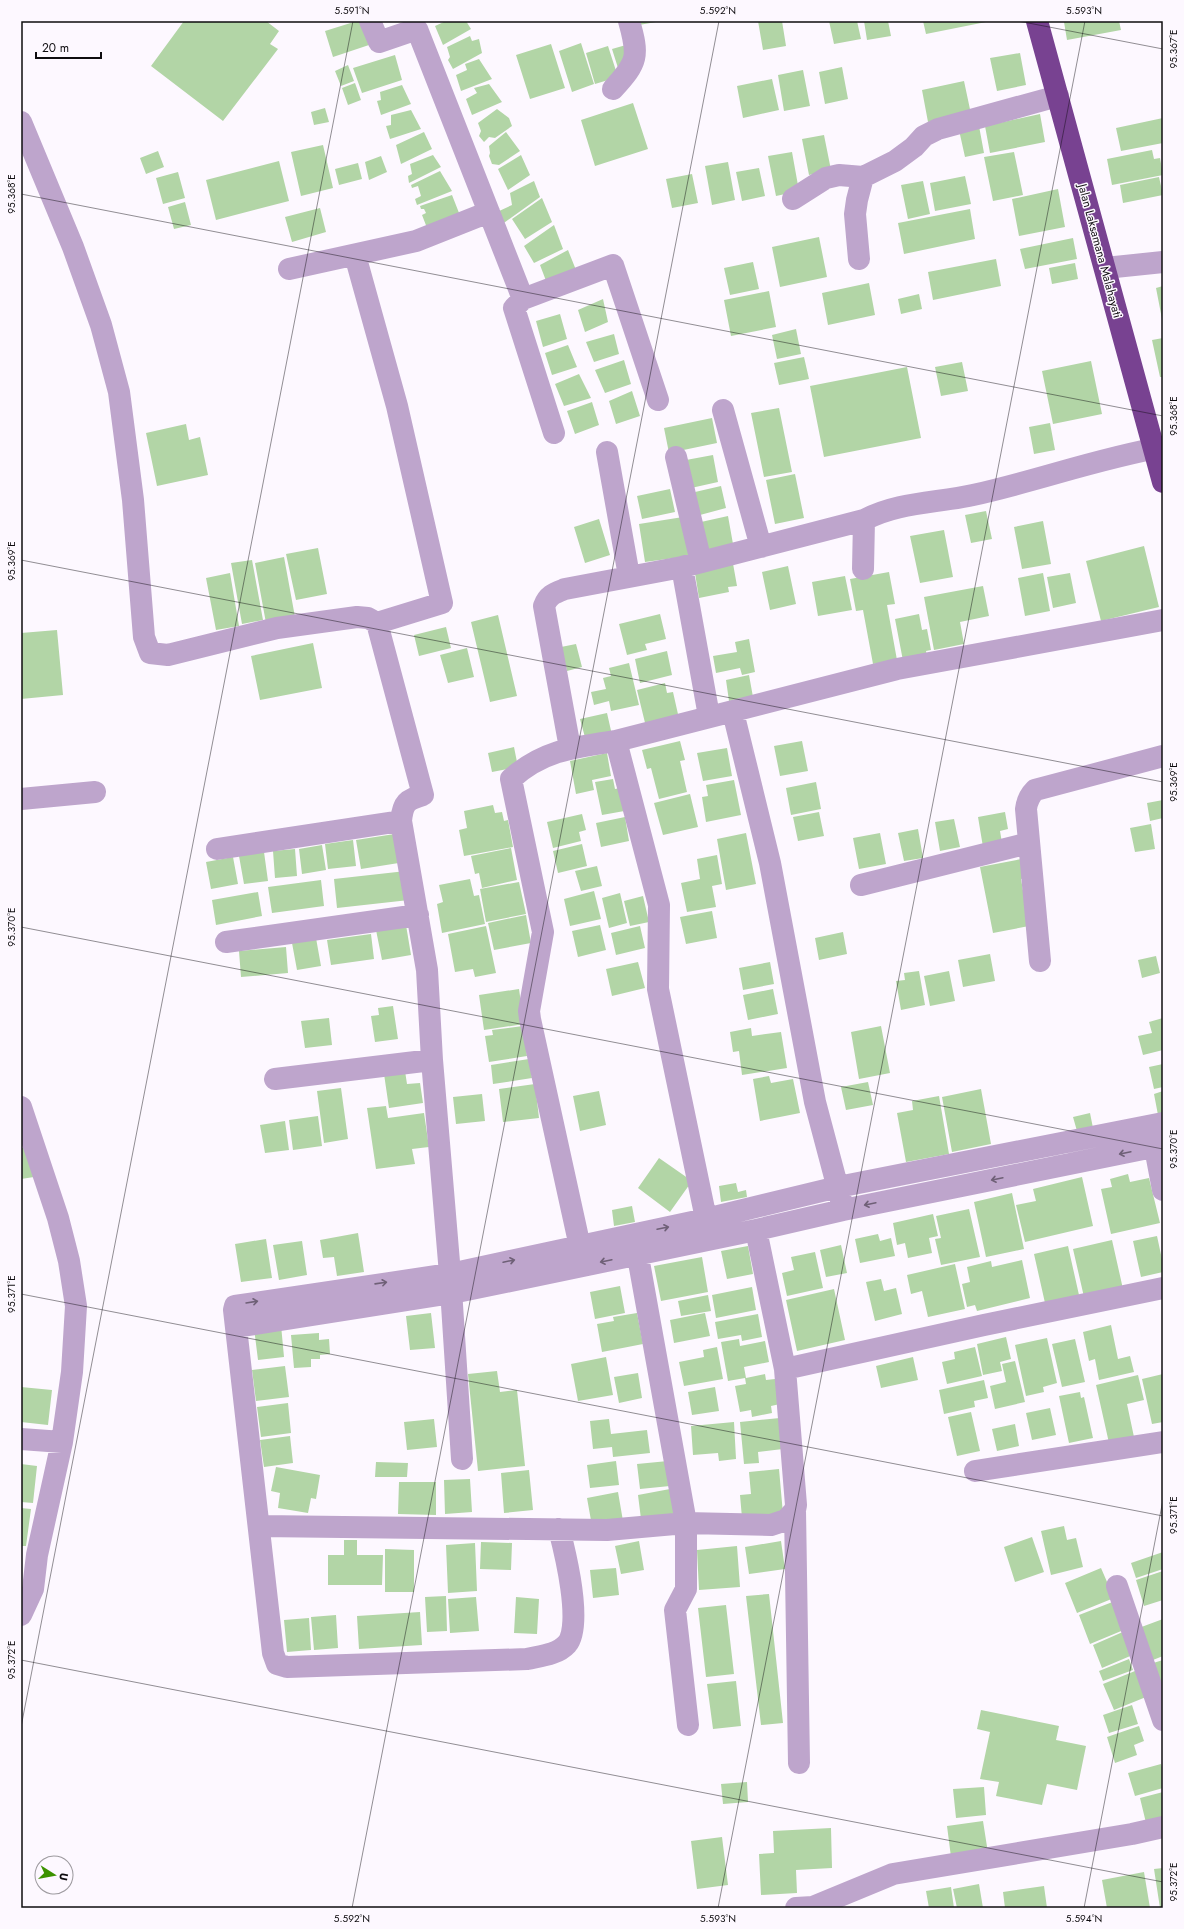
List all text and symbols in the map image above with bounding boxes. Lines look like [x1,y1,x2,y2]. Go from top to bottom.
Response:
text: 5.591°N [334,3,370,18]
text: 5.592°N [700,3,736,18]
text: 5.593°N [1066,3,1102,18]
text: 95.367°E [1166,29,1181,69]
scale bar [36,34,101,60]
text: 20 m [42,39,69,57]
text: 95.368°E [4,174,19,214]
street label: Jalan Laksamana Malahayati [1073,180,1127,320]
text: 95.368°E [1166,396,1181,436]
text: 95.369°E [4,541,19,581]
text: 95.369°E [1166,762,1181,802]
text: 95.370°E [4,907,19,947]
text: 95.370°E [1166,1129,1181,1169]
one-way arrow [1119,1149,1132,1157]
one-way arrow [991,1175,1004,1183]
one-way arrow [864,1201,877,1209]
one-way arrow [657,1224,670,1232]
one-way arrow [502,1257,515,1265]
one-way arrow [600,1257,613,1265]
text: 95.371°E [4,1275,19,1313]
one-way arrow [374,1279,387,1287]
one-way arrow [245,1298,258,1306]
text: 95.371°E [1166,1496,1181,1534]
text: 95.372°E [4,1641,19,1679]
north arrow [34,1855,74,1895]
text: 95.372°E [1166,1863,1181,1901]
text: U [55,1872,72,1882]
text: 5.592°N [334,1911,370,1926]
text: 5.593°N [700,1911,736,1926]
text: 5.594°N [1066,1911,1102,1926]

